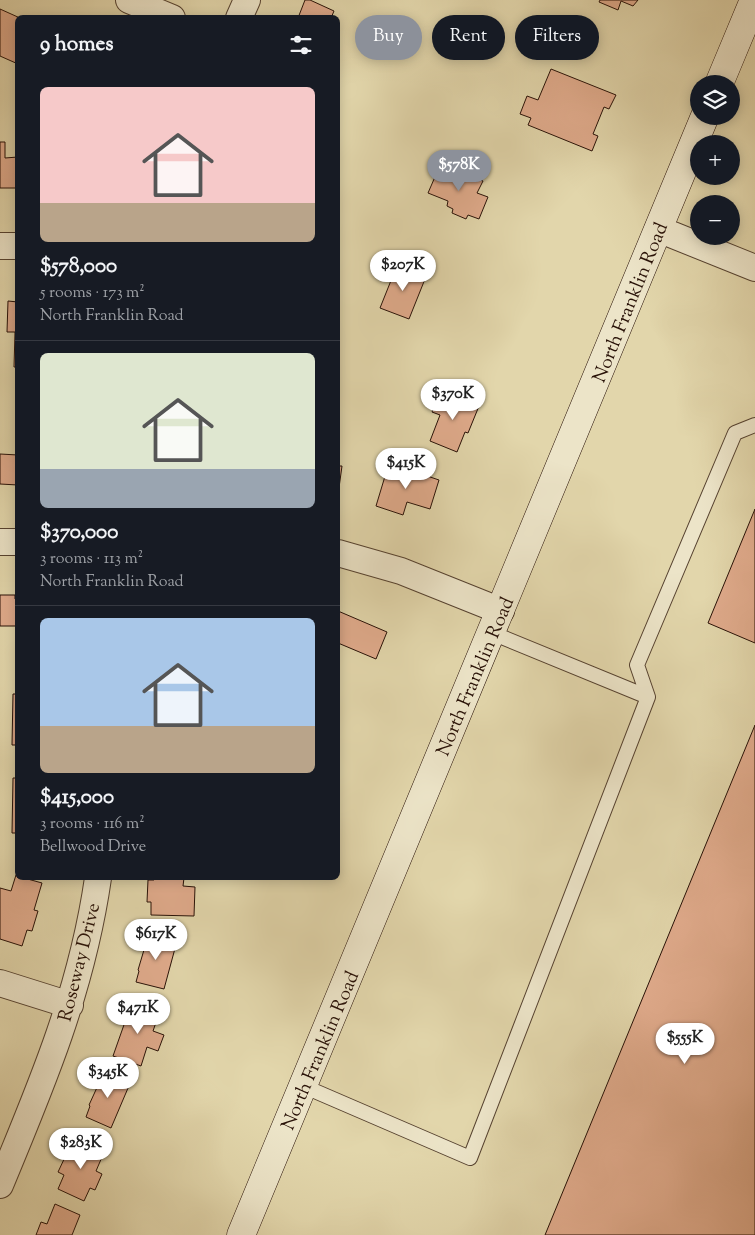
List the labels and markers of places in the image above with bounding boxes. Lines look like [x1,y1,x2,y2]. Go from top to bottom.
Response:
pin: $578K [424,150,494,192]
pin: $207K [368,250,438,292]
pin: $370K [418,378,488,421]
pin: $415K [371,448,441,490]
pin: $617K [121,918,191,961]
pin: $471K [103,992,173,1035]
pin: $555K [650,1022,720,1065]
pin: $345K [73,1056,143,1099]
pin: $283K [46,1128,116,1170]

